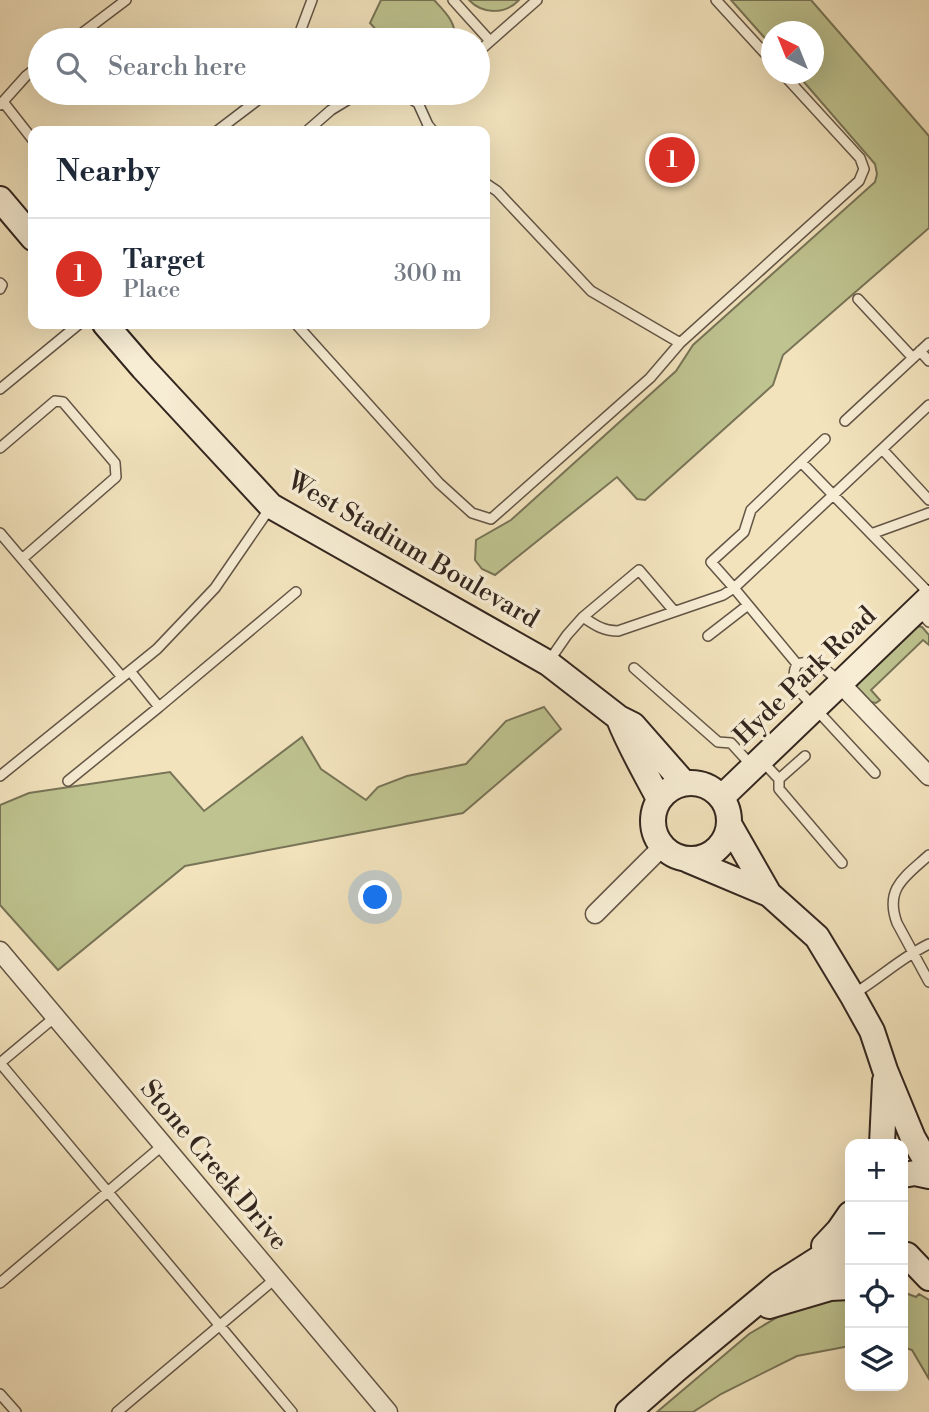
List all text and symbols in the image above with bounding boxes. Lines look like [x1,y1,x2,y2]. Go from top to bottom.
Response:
north arrow [761,21,824,84]
search box [28,28,490,105]
icon: search [52,48,90,86]
text: Search here [108,51,247,83]
pin: 1 [649,134,695,186]
text: Nearby [56,153,160,191]
text: Target [123,244,205,276]
text: 1 [73,260,85,288]
text: 300 m [394,260,462,288]
text: Place [123,276,180,304]
street label: West Stadium Boulevard [281,464,545,635]
street label: Hyde Park Road [727,600,883,752]
your location [358,880,392,914]
street label: Stone Creek Drive [133,1073,295,1257]
map controls [845,1139,908,1391]
button: + [845,1139,908,1202]
button: − [845,1202,908,1265]
button: locate [845,1265,908,1328]
button: layers [845,1328,908,1391]

